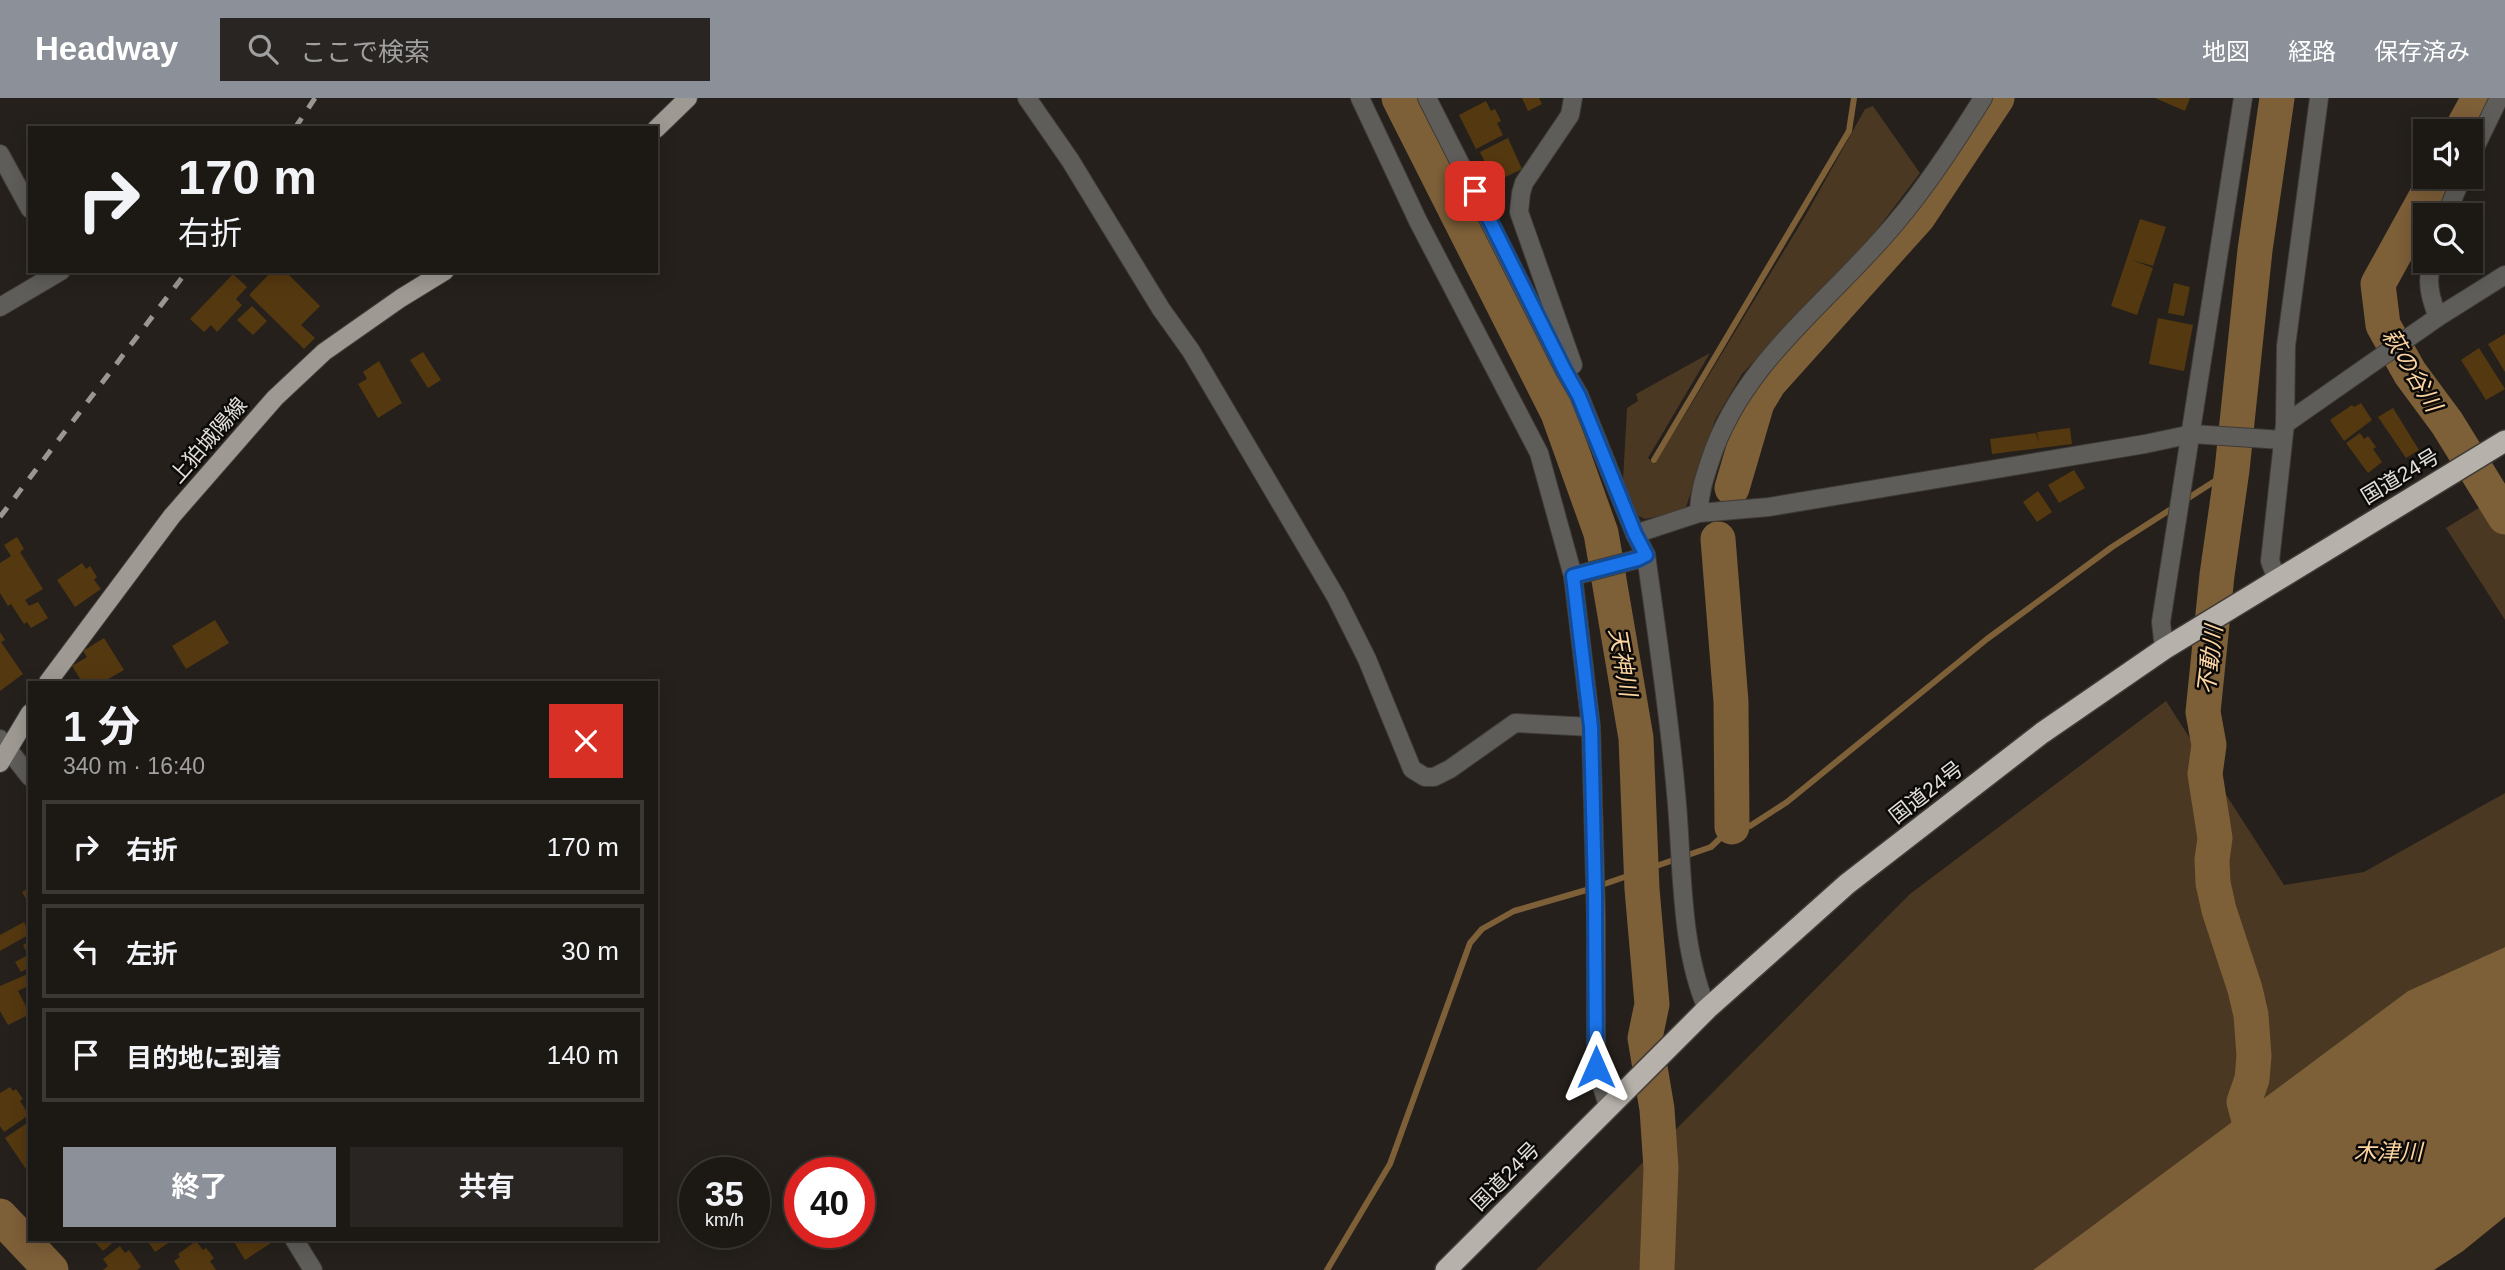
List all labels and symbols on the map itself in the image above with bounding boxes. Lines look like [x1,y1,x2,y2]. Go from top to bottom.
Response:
pin [1445,161,1505,221]
water label: 萩の谷川 [2377,324,2448,419]
street label: 上狛城陽線 [165,393,251,487]
street label: 国道24号 [2357,444,2443,508]
water label: 不動川 [2193,621,2227,696]
water label: 天神川 [1604,626,1642,701]
street label: 国道24号 [1885,756,1967,828]
position arrow [1559,1030,1633,1104]
street label: 国道24号 [1466,1137,1544,1215]
water label: 木津川 [2354,1139,2426,1165]
speed limit sign: 40 [784,1157,875,1248]

